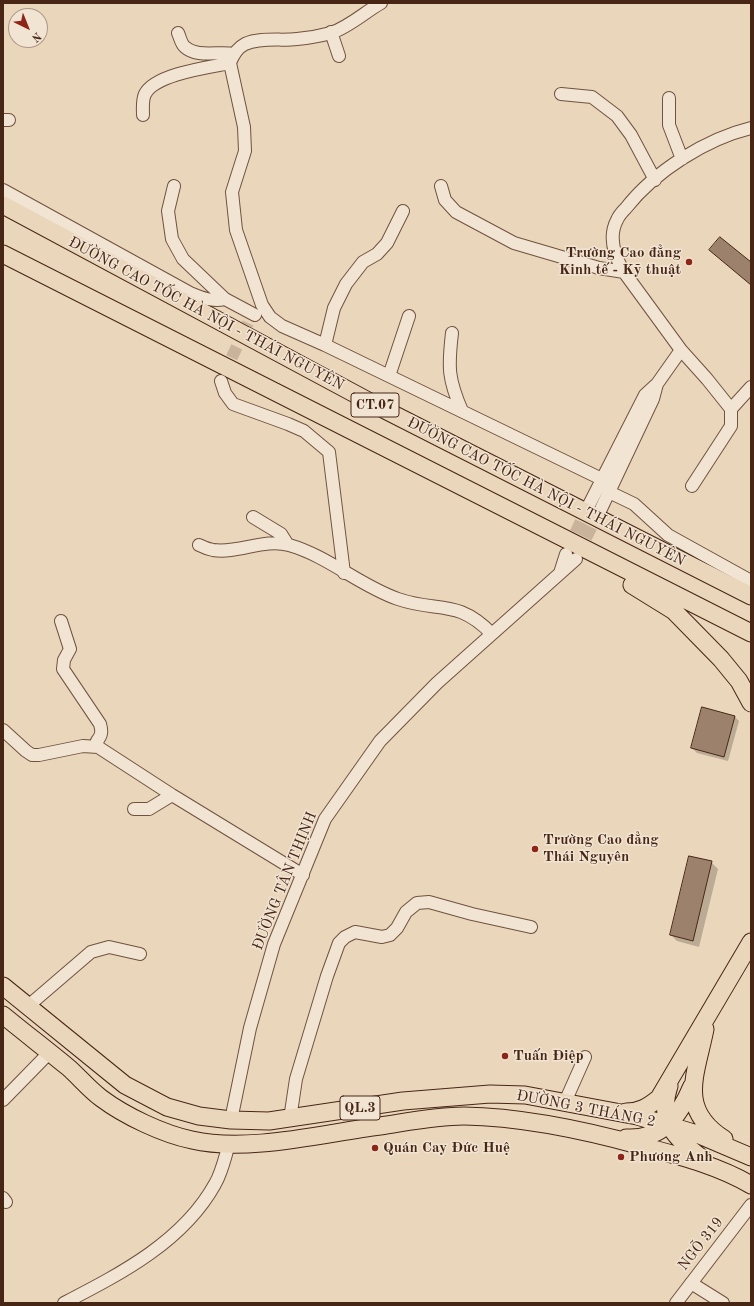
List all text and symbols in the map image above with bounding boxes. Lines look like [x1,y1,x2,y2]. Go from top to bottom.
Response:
north arrow [8,8,48,48]
text: N [29,30,43,43]
street label: ĐƯỜNG CAO TỐC HÀ NỘI - THÁI NGUYÊN [65,233,347,395]
place label: Trường Cao đẳng Kinh tế - Kỹ thuật [559,244,681,279]
marker: Trường Cao đẳng Kinh tế - Kỹ thuật [684,257,694,267]
road number: CT.07 [351,393,399,417]
street label: ĐƯỜNG CAO TỐC HÀ NỘI - THÁI NGUYÊN [404,414,688,570]
street label: ĐƯỜNG TÂN THỊNH [249,809,321,953]
place label: Trường Cao đẳng Thái Nguyên [543,831,659,866]
marker: Trường Cao đẳng Thái Nguyên [530,844,540,854]
place label: Tuấn Điệp [513,1047,584,1065]
marker: Tuấn Điệp [500,1051,510,1061]
street label: ĐƯỜNG 3 THÁNG 2 [515,1087,657,1131]
road number: QL.3 [340,1096,380,1120]
place label: Quán Cay Đức Huệ [383,1139,510,1157]
marker: Quán Cay Đức Huệ [370,1143,380,1153]
place label: Phương Anh [629,1148,713,1166]
marker: Phương Anh [616,1152,626,1162]
street label: NGÕ 319 [674,1214,728,1274]

